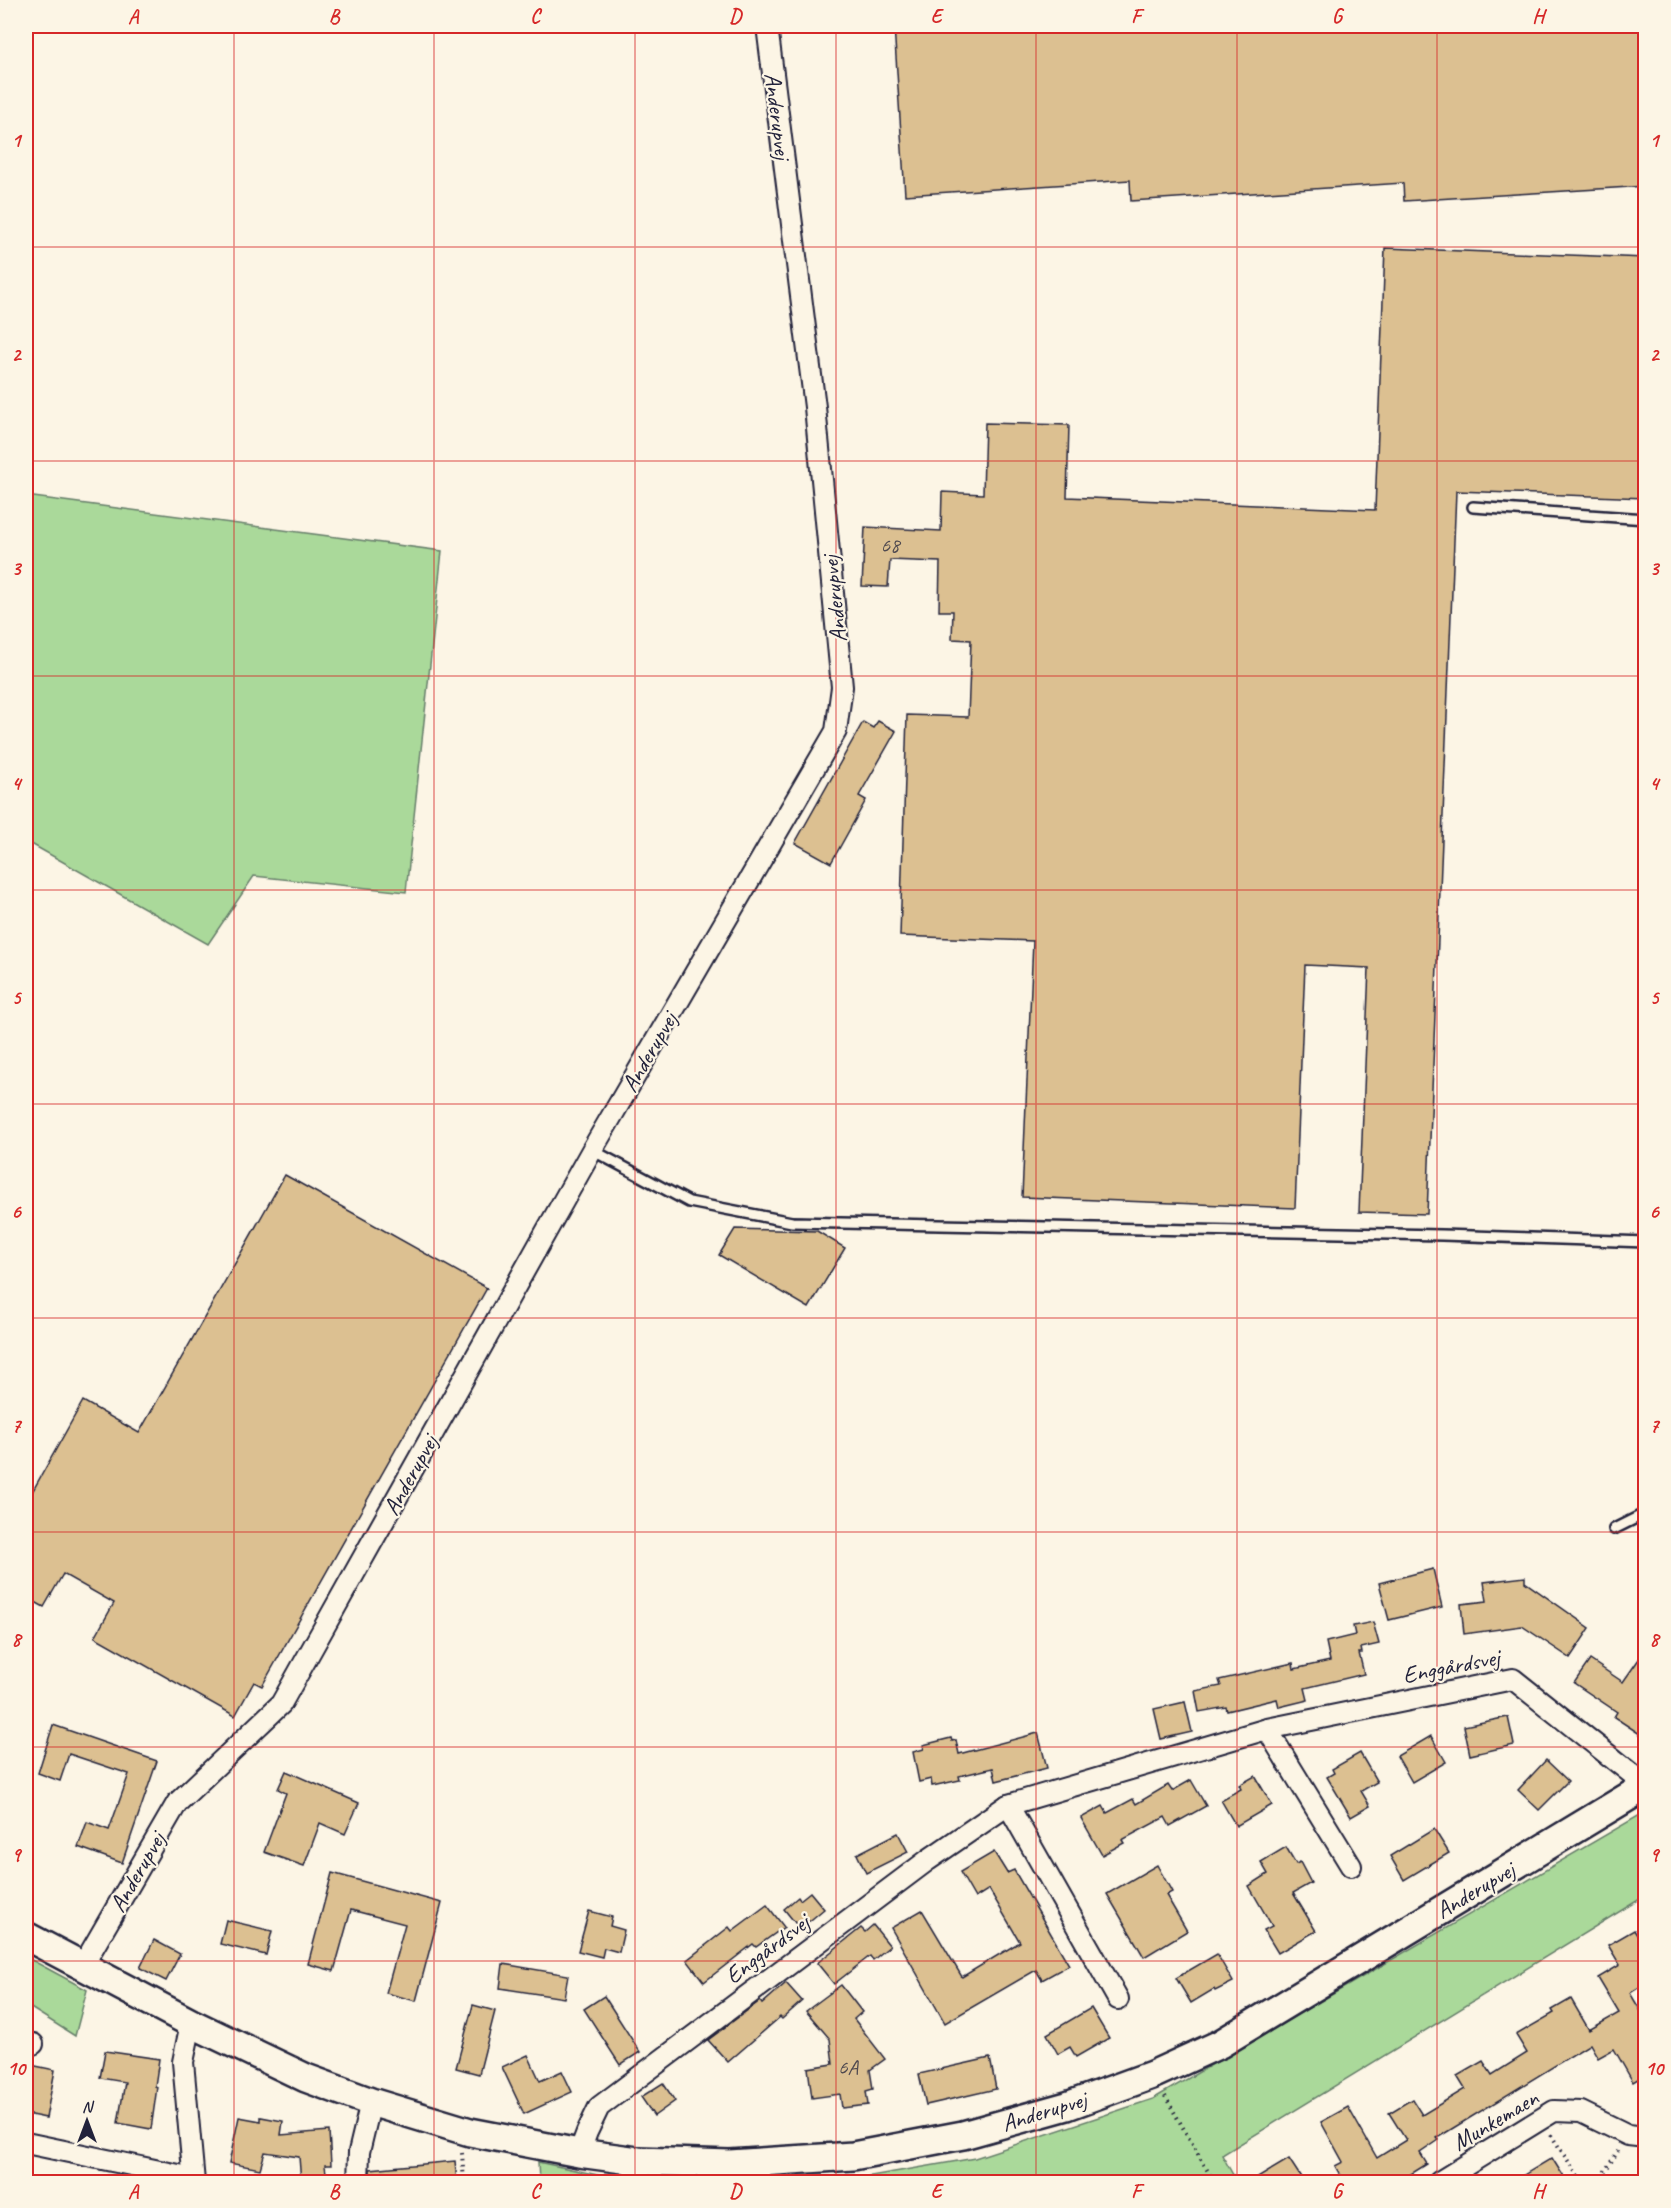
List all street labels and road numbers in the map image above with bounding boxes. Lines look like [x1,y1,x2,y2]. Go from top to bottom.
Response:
street label: Anderupvej [758,71,799,164]
street label: Anderupvej [814,551,853,644]
street label: Anderupvej [614,1004,685,1097]
street label: Anderupvej [376,1427,446,1520]
street label: Enggårdsvej [1400,1641,1505,1690]
street label: Anderupvej [102,1824,173,1917]
street label: Anderupvej [1430,1853,1523,1925]
street label: Enggårdsvej [719,1906,818,1990]
street label: Munkemaen [1446,2082,1545,2157]
street label: Anderupvej [998,2083,1093,2138]

